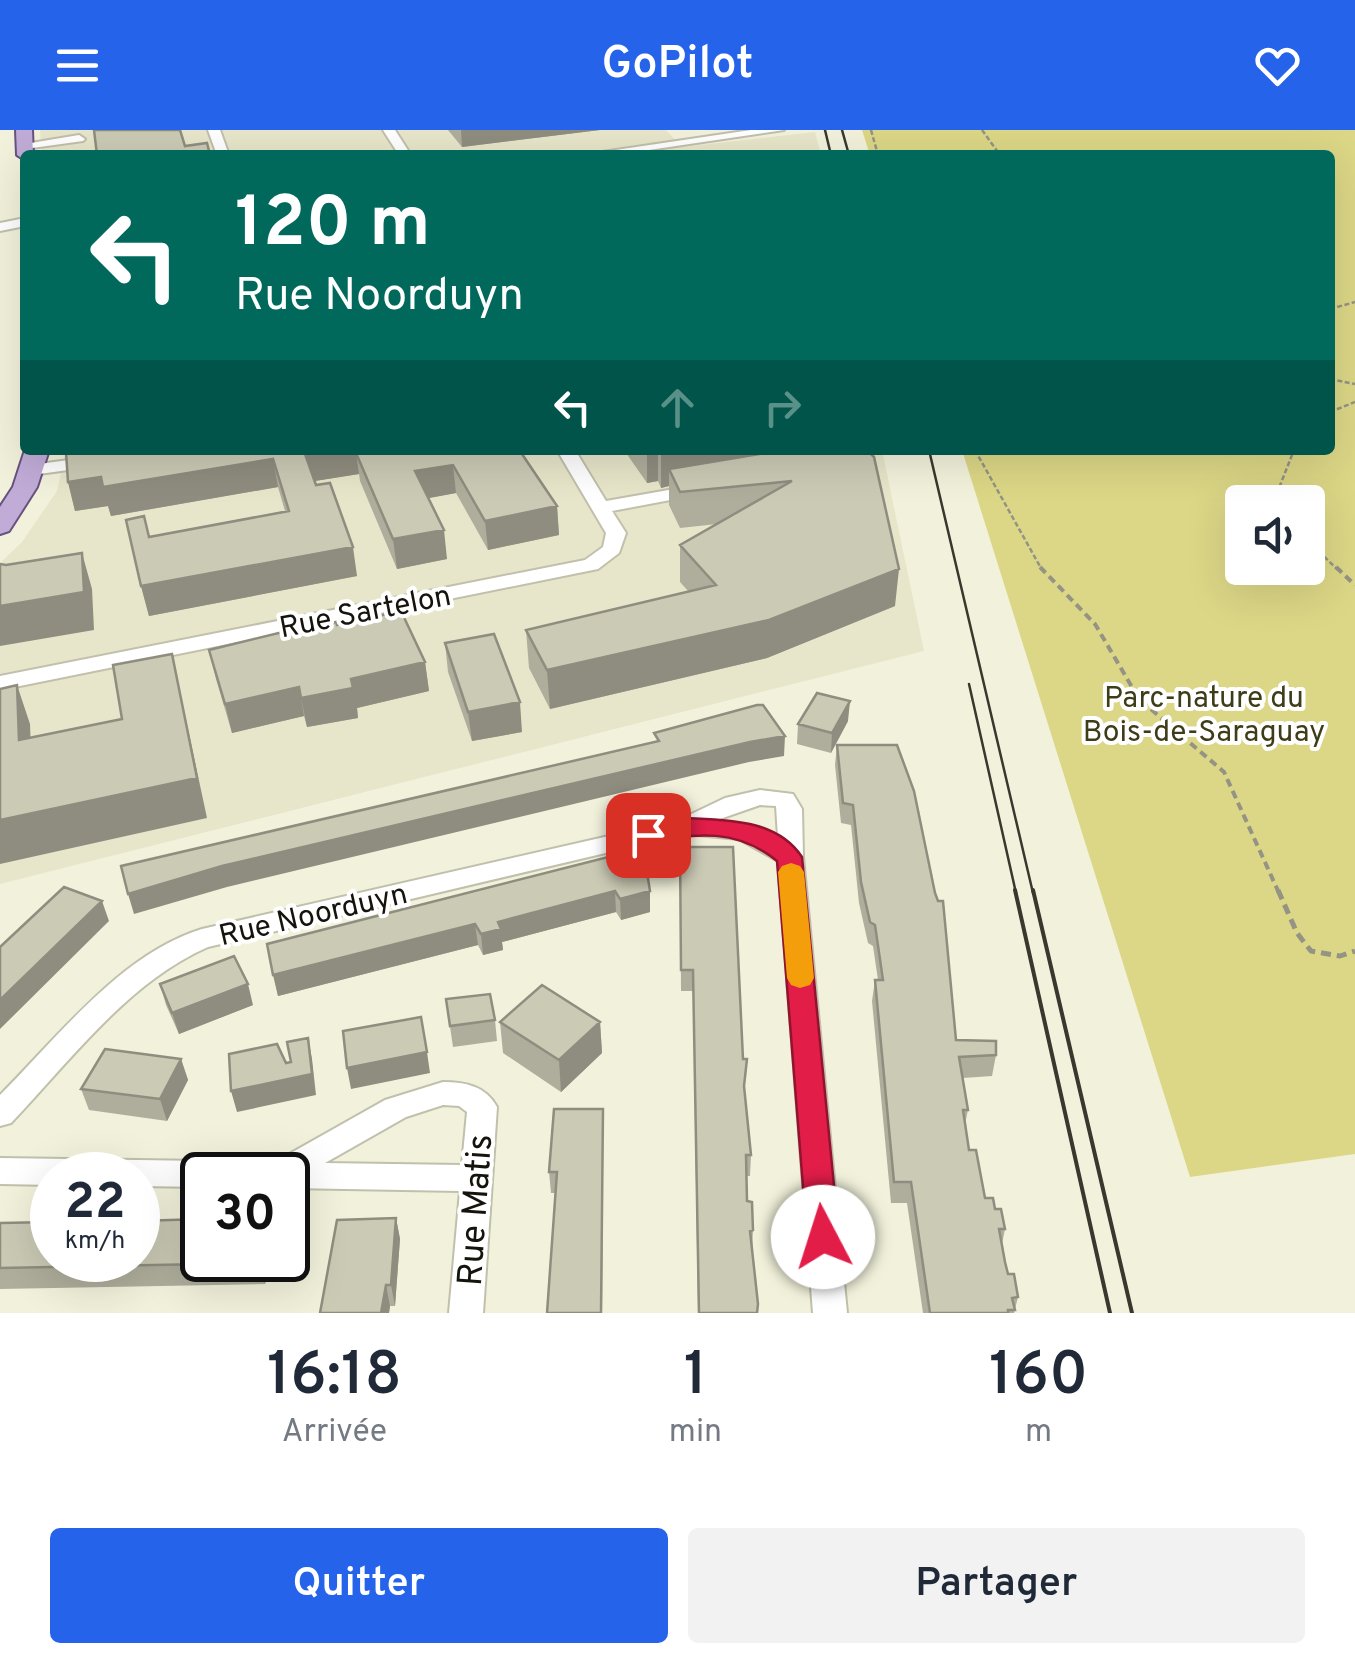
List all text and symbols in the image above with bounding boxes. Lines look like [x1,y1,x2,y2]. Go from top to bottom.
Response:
text: GoPilot [601,37,754,94]
icon: menu [50,38,105,93]
icon: heart [1250,38,1305,93]
text: 120 m [235,182,431,271]
icon: left [70,190,200,320]
text: Rue Noorduyn [235,269,524,326]
icon: left [545,380,600,435]
icon: ahead [650,380,705,435]
icon: right [755,380,810,435]
map controls [1225,485,1325,585]
button: sound [1225,485,1325,585]
street label: Rue Sartelon [276,579,455,648]
park label: Parc-nature du Bois-de-Saraguay [1083,681,1325,752]
pin [606,793,691,878]
icon: arrive [621,808,676,863]
street label: Rue Noorduyn [216,877,412,956]
street label: Rue Matis [450,1133,504,1288]
speed limit sign: 30 [180,1152,310,1282]
text: 22 [64,1173,126,1236]
position arrow [771,1185,875,1289]
text: km/h [65,1226,125,1258]
text: 16:18 [267,1340,402,1416]
text: 1 [684,1340,707,1416]
text: 160 [989,1340,1088,1416]
text: Arrivée [282,1413,387,1453]
text: min [669,1413,722,1453]
text: m [1025,1413,1052,1453]
button: Quitter [50,1528,668,1643]
button: Partager [688,1528,1305,1643]

